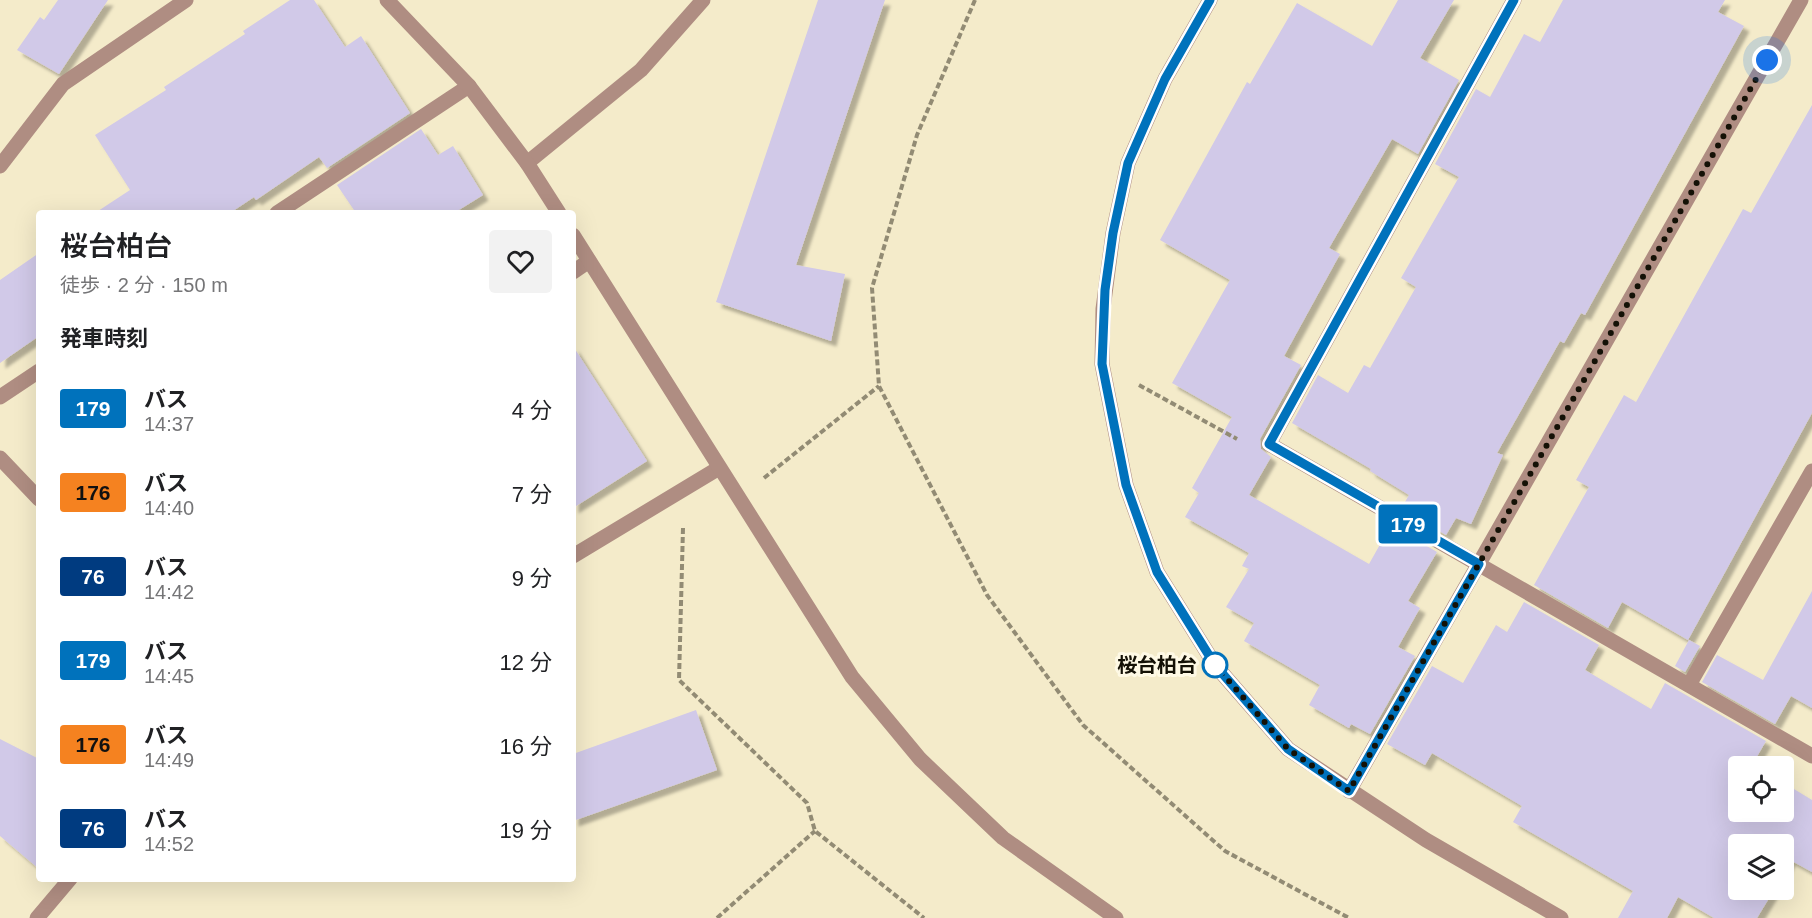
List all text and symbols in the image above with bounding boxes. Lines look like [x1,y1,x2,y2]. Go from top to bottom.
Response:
your location [1752,45,1782,75]
button: heart [489,230,552,293]
text: 桜台柏台 [60,231,172,262]
text: 徒歩 · 2 分 · 150 m [60,274,228,296]
text: 発車時刻 [60,326,148,351]
text: バス [144,387,188,412]
text: 179 [75,397,111,420]
text: 4 分 [512,398,552,423]
text: 14:37 [144,413,194,435]
text: バス [144,471,188,496]
text: 176 [75,481,111,504]
text: 7 分 [512,482,552,507]
text: 14:40 [144,497,194,519]
line badge: 179 [1374,504,1442,544]
text: 179 [1390,513,1426,536]
text: バス [144,555,188,580]
text: 76 [81,565,105,588]
text: 9 分 [512,566,552,591]
text: 14:42 [144,581,194,603]
text: バス [144,639,188,664]
text: 179 [75,649,111,672]
text: 12 分 [499,650,552,675]
marker: 桜台柏台 [1202,652,1228,678]
place label: 桜台柏台 [1117,654,1197,676]
text: 14:45 [144,665,194,687]
text: バス [144,723,188,748]
text: 176 [75,733,111,756]
text: 16 分 [499,734,552,759]
text: 14:49 [144,749,194,771]
map controls [1728,756,1794,900]
button: locate [1728,756,1794,822]
text: バス [144,807,188,832]
text: 76 [81,817,105,840]
text: 19 分 [499,818,552,843]
text: 14:52 [144,833,194,855]
button: layers [1728,834,1794,900]

